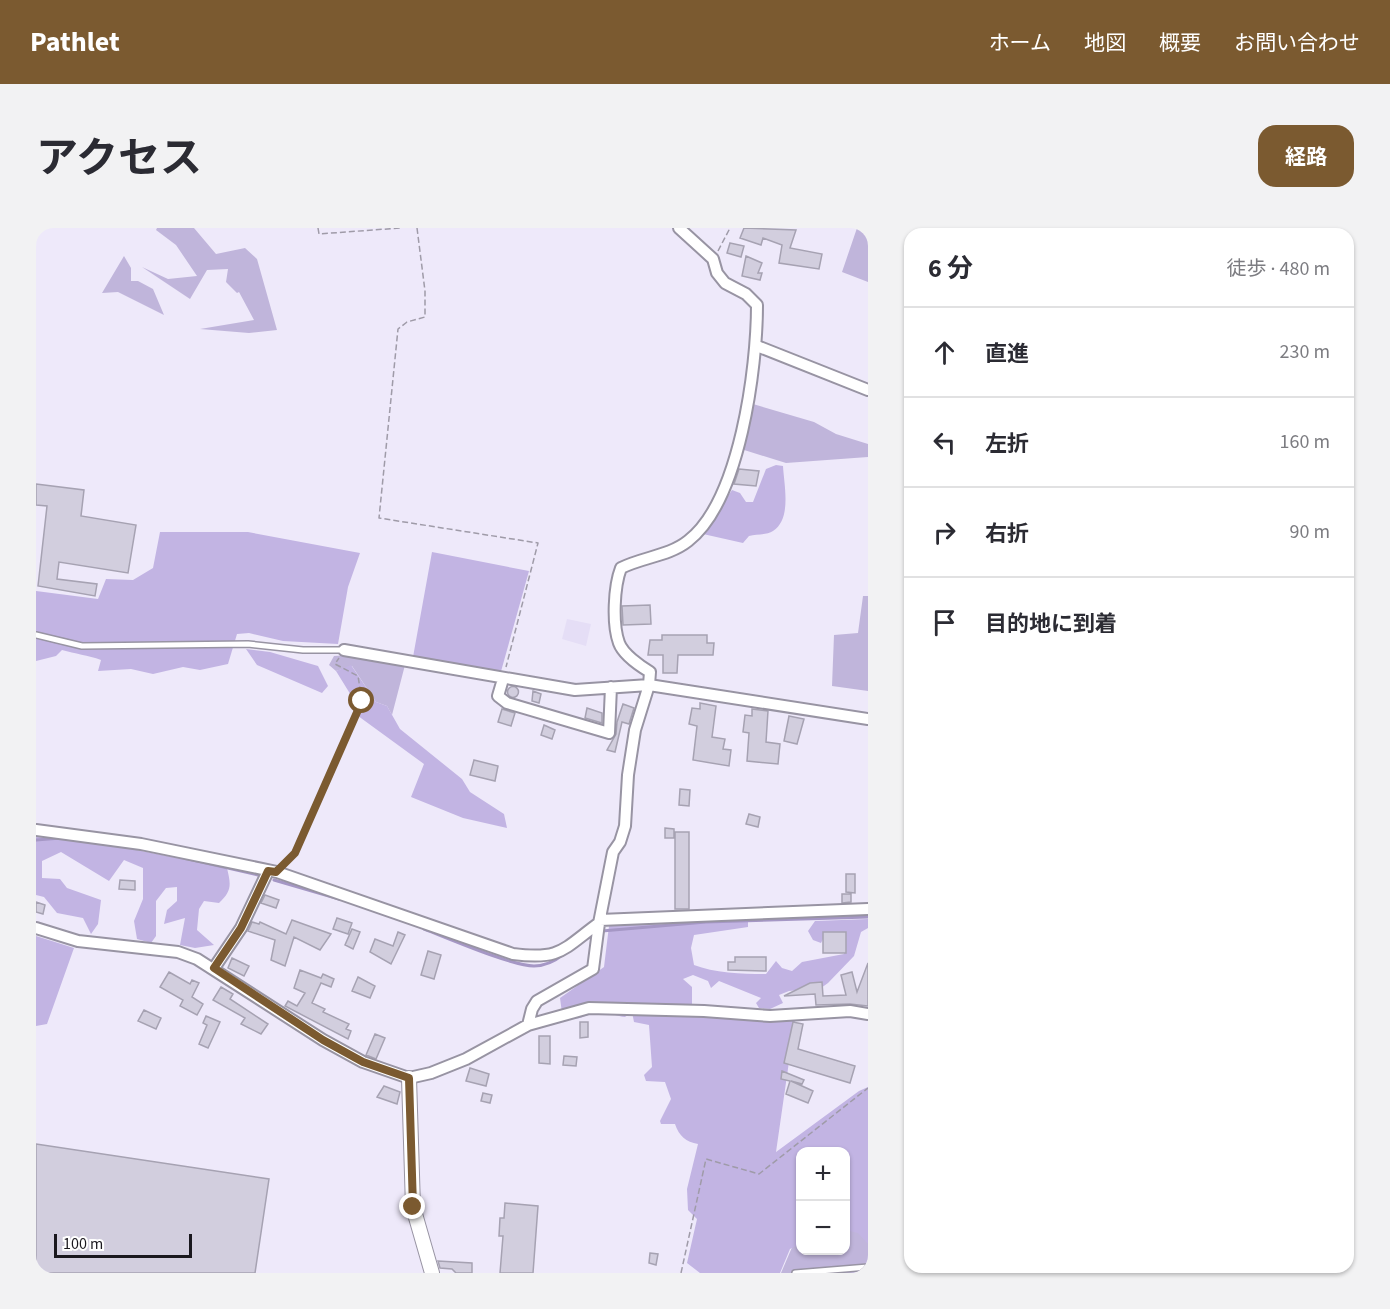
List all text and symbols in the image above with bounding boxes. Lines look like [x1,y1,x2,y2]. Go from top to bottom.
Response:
text: Pathlet [30,22,120,62]
text: ホーム [989,28,1051,58]
text: 地図 [1084,28,1126,58]
text: 概要 [1159,28,1201,58]
text: お問い合わせ [1234,28,1360,58]
button: 経路 [1258,125,1354,187]
text: アクセス [36,129,202,189]
text: 6 分 [928,250,973,287]
text: 徒歩 · 480 m [1227,255,1330,283]
icon: ahead [928,336,961,369]
text: 直進 [985,338,1029,370]
text: 230 m [1280,338,1330,366]
icon: left [928,426,961,459]
text: 左折 [985,428,1029,460]
text: 160 m [1280,428,1330,456]
icon: right [928,516,961,549]
text: 右折 [985,518,1029,550]
text: 90 m [1290,518,1330,546]
icon: arrive [928,606,961,639]
text: 目的地に到着 [985,608,1117,640]
route start [348,687,374,713]
map controls [796,1147,850,1255]
button: + [796,1147,850,1201]
route end [399,1193,425,1219]
button: − [796,1201,850,1255]
scale bar [54,1231,192,1258]
text: 100 m [63,1233,103,1255]

